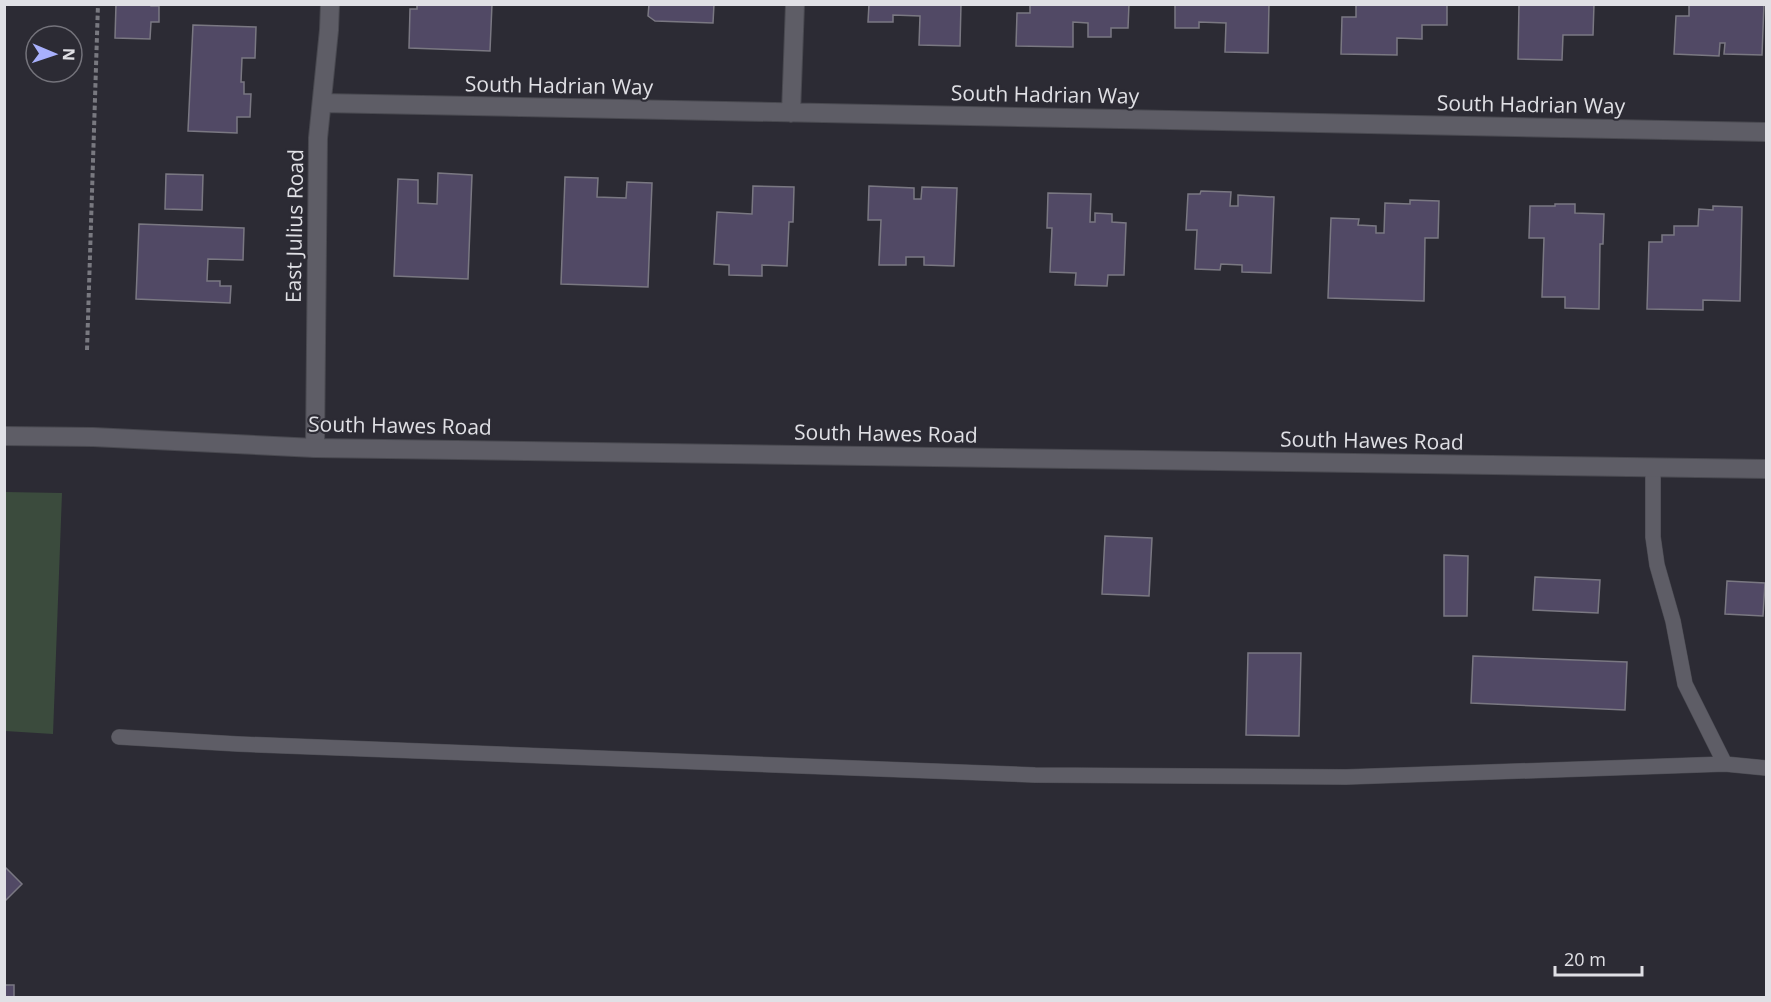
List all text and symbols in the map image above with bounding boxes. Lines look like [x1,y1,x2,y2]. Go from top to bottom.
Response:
north arrow [24,24,84,84]
text: N [58,48,80,61]
street label: South Hadrian Way [465,69,654,101]
street label: South Hadrian Way [951,78,1140,110]
street label: South Hadrian Way [1437,88,1626,120]
street label: East Julius Road [279,149,309,303]
street label: South Hawes Road [308,409,492,441]
street label: South Hawes Road [794,417,978,449]
street label: South Hawes Road [1280,424,1464,456]
scale bar [1555,939,1642,977]
text: 20 m [1564,947,1606,971]

